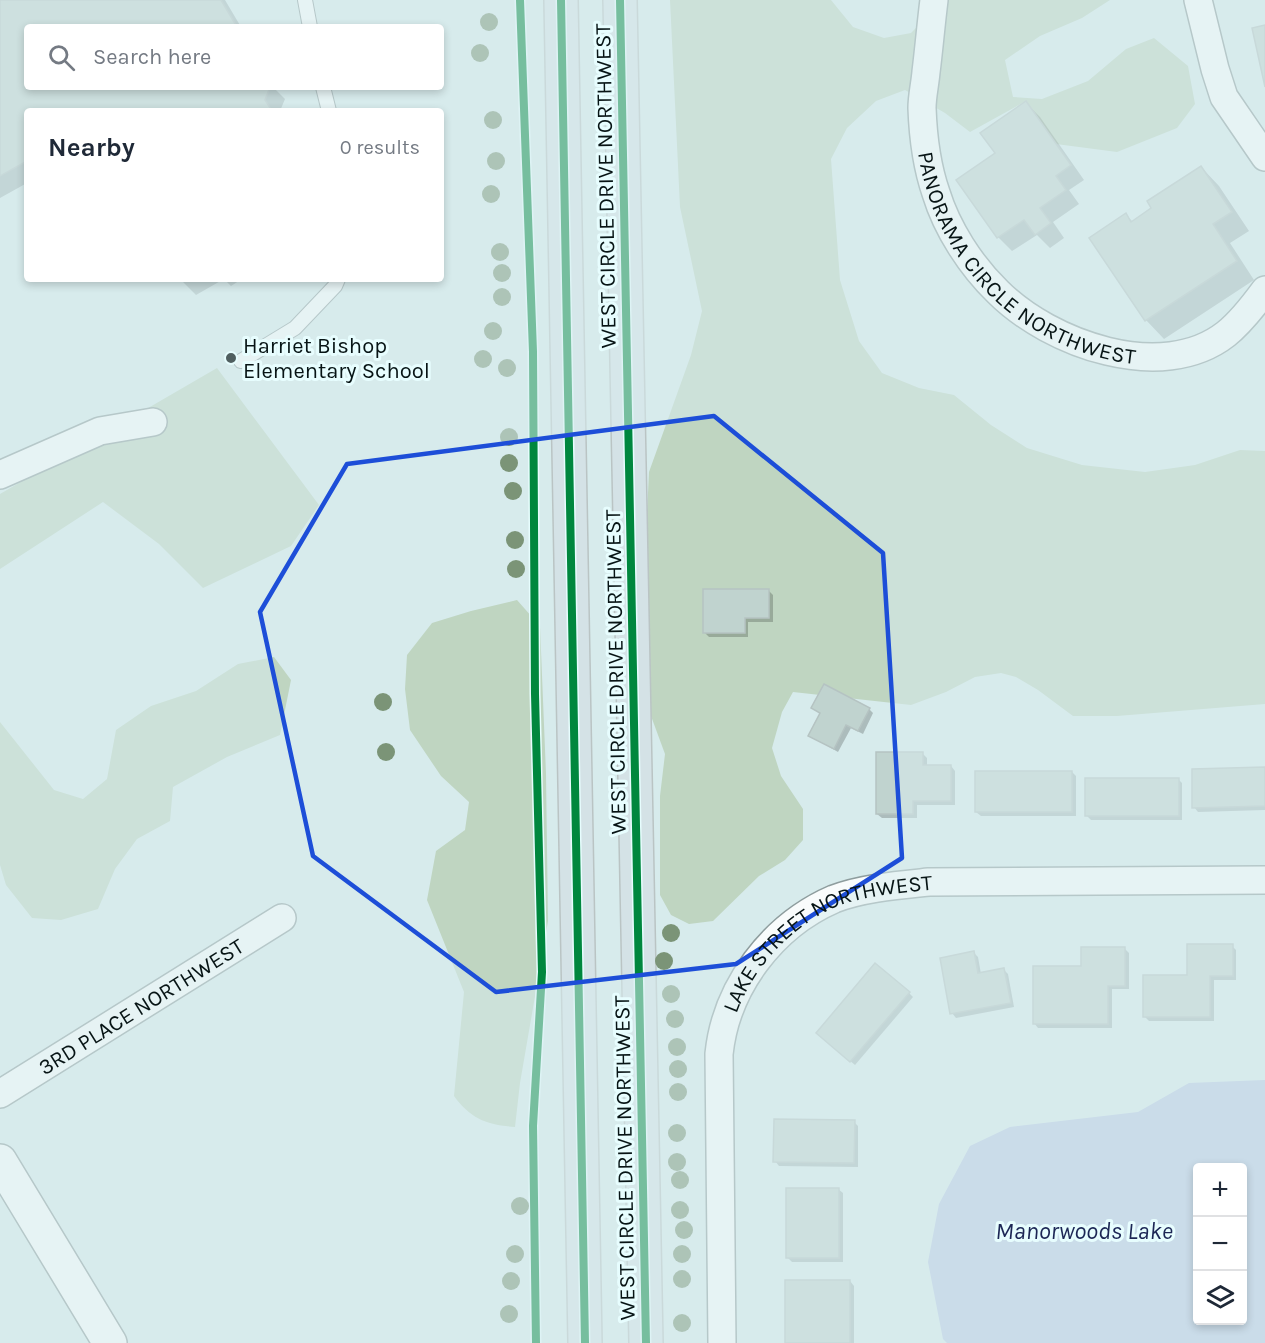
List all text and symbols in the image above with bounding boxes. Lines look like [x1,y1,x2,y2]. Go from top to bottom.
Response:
street label: WEST CIRCLE DRIVE NORTHWEST [590,23,622,349]
search box [24,24,444,90]
icon: search [45,41,78,74]
text: Search here [93,44,211,70]
text: Nearby [48,132,135,163]
text: 0 results [340,136,420,159]
street label: PANORAMA CIRCLE NORTHWEST [912,149,1137,370]
place label: Harriet Bishop Elementary School [243,333,430,384]
marker: Harriet Bishop Elementary School [224,351,238,365]
street label: WEST CIRCLE DRIVE NORTHWEST [600,509,632,835]
street label: LAKE STREET NORTHWEST [718,870,934,1016]
street label: 3RD PLACE NORTHWEST [34,933,249,1081]
street label: WEST CIRCLE DRIVE NORTHWEST [609,995,641,1321]
map controls [1193,1163,1247,1325]
button: + [1193,1163,1247,1217]
water label: Manorwoods Lake [995,1217,1173,1245]
button: − [1193,1217,1247,1271]
button: layers [1193,1271,1247,1325]

